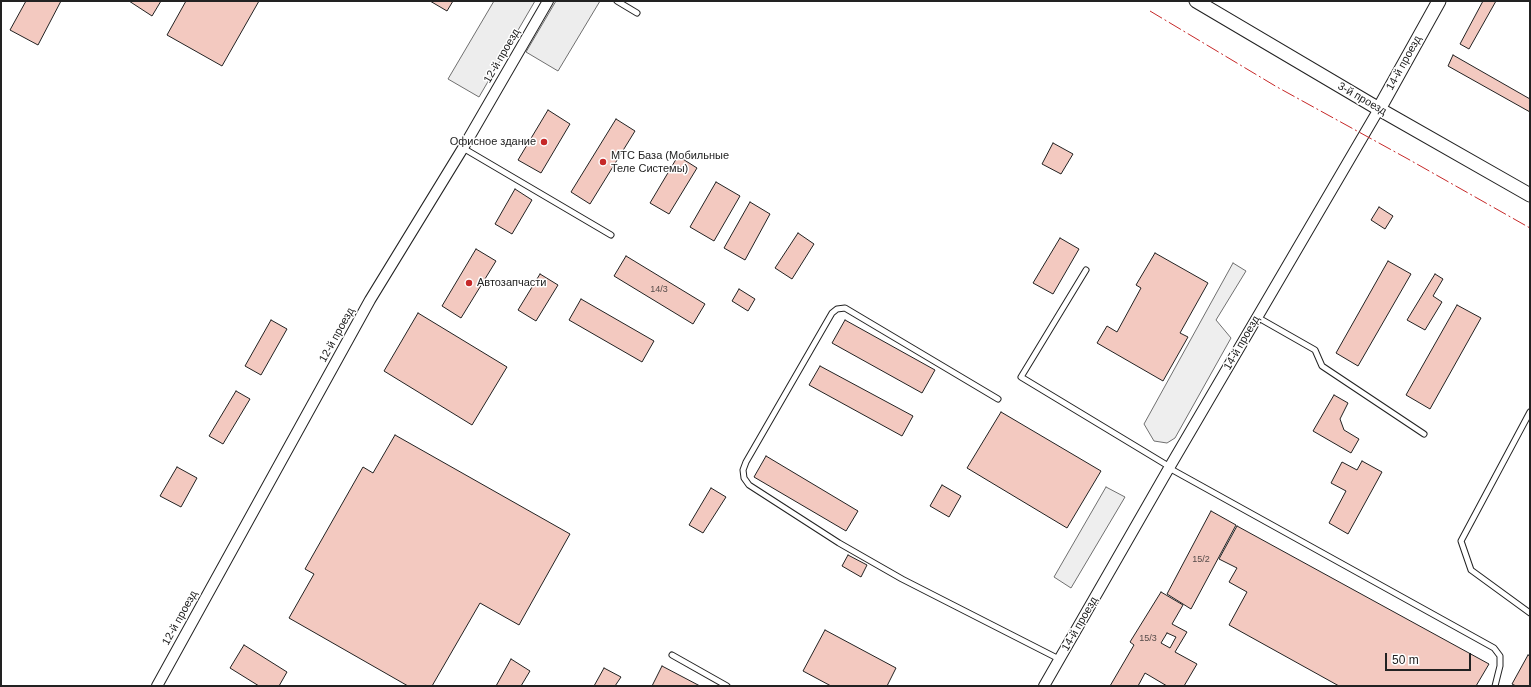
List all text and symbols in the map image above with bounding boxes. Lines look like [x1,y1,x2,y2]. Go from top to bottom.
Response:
street label: 12-й проезд [481,27,523,85]
street label: 14-й проезд [1384,33,1424,93]
street label: 3-й проезд [1335,80,1389,118]
place label: Офисное здание [450,135,536,149]
marker: Офисное здание [539,137,549,147]
place label: МТС База (Мобильные Теле Системы) [611,149,729,175]
marker: МТС База (Мобильные Теле Системы) [598,157,608,167]
place label: Автозапчасти [477,276,546,290]
marker: Автозапчасти [464,278,474,288]
house number: 14/3 [650,285,668,295]
street label: 12-й проезд [317,305,357,365]
street label: 14-й проезд [1221,314,1263,372]
house number: 15/2 [1192,555,1210,565]
street label: 12-й проезд [160,588,200,648]
street label: 14-й проезд [1059,595,1101,653]
house number: 15/3 [1139,634,1157,644]
scale bar [1387,645,1473,671]
text: 50 m [1392,653,1419,667]

